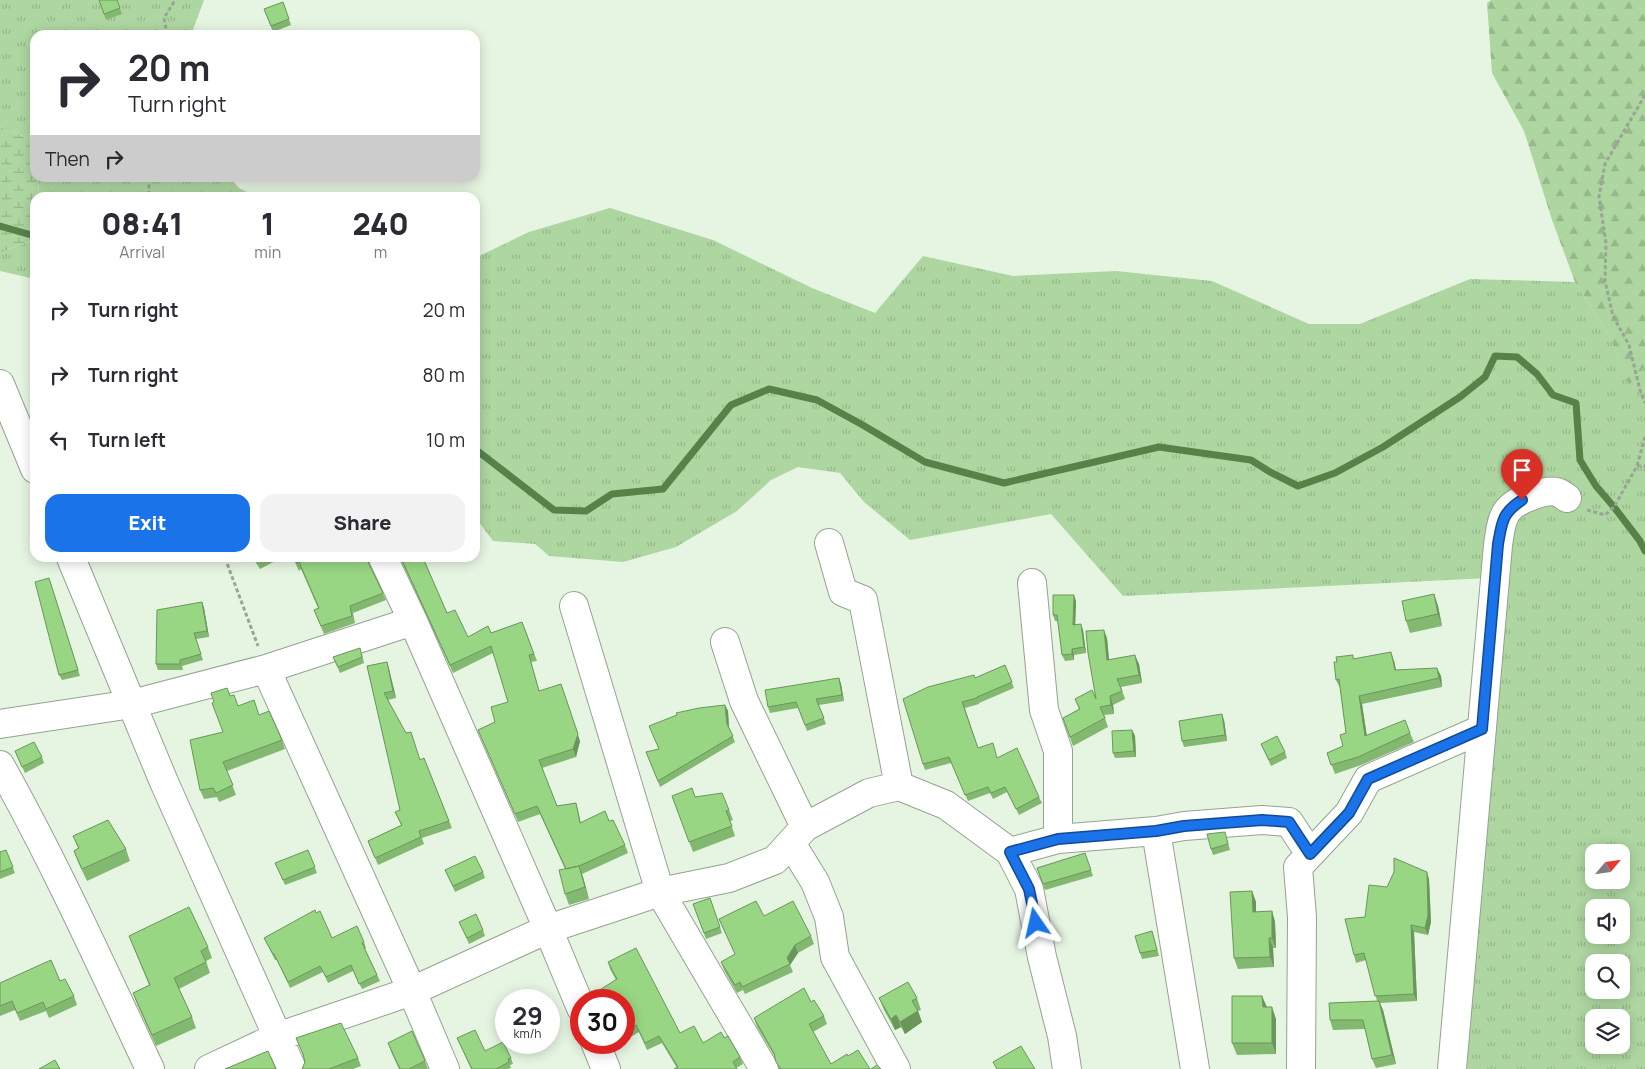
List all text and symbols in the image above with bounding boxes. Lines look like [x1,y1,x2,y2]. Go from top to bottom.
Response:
text: 20 m [128,44,210,92]
icon: right [45,50,110,115]
text: Turn right [128,89,226,119]
icon: right [100,145,128,173]
text: Then [45,146,90,172]
text: 08:41 [101,203,183,244]
text: 1 [261,203,275,244]
text: 240 [352,203,409,244]
text: Arrival [119,241,165,263]
text: min [254,241,281,263]
text: m [374,241,387,263]
icon: right [45,296,73,324]
text: Turn right [88,297,178,323]
text: 20 m [423,297,465,323]
icon: right [45,361,73,389]
text: Turn right [88,362,178,388]
text: 80 m [422,362,465,388]
icon: left [45,426,73,454]
text: Turn left [88,427,166,453]
text: 10 m [426,427,465,453]
pin [1501,449,1543,500]
icon: arrive [1508,456,1536,484]
button: Exit [45,494,250,552]
button: Share [260,494,465,552]
north arrow [1585,844,1630,889]
map controls [1585,844,1630,1054]
position arrow [1009,896,1061,948]
button: sound [1585,899,1630,944]
button: search [1585,954,1630,999]
speed limit sign: 30 [570,989,635,1054]
text: 29 [512,998,543,1033]
button: layers [1585,1009,1630,1054]
text: km/h [514,1025,541,1042]

